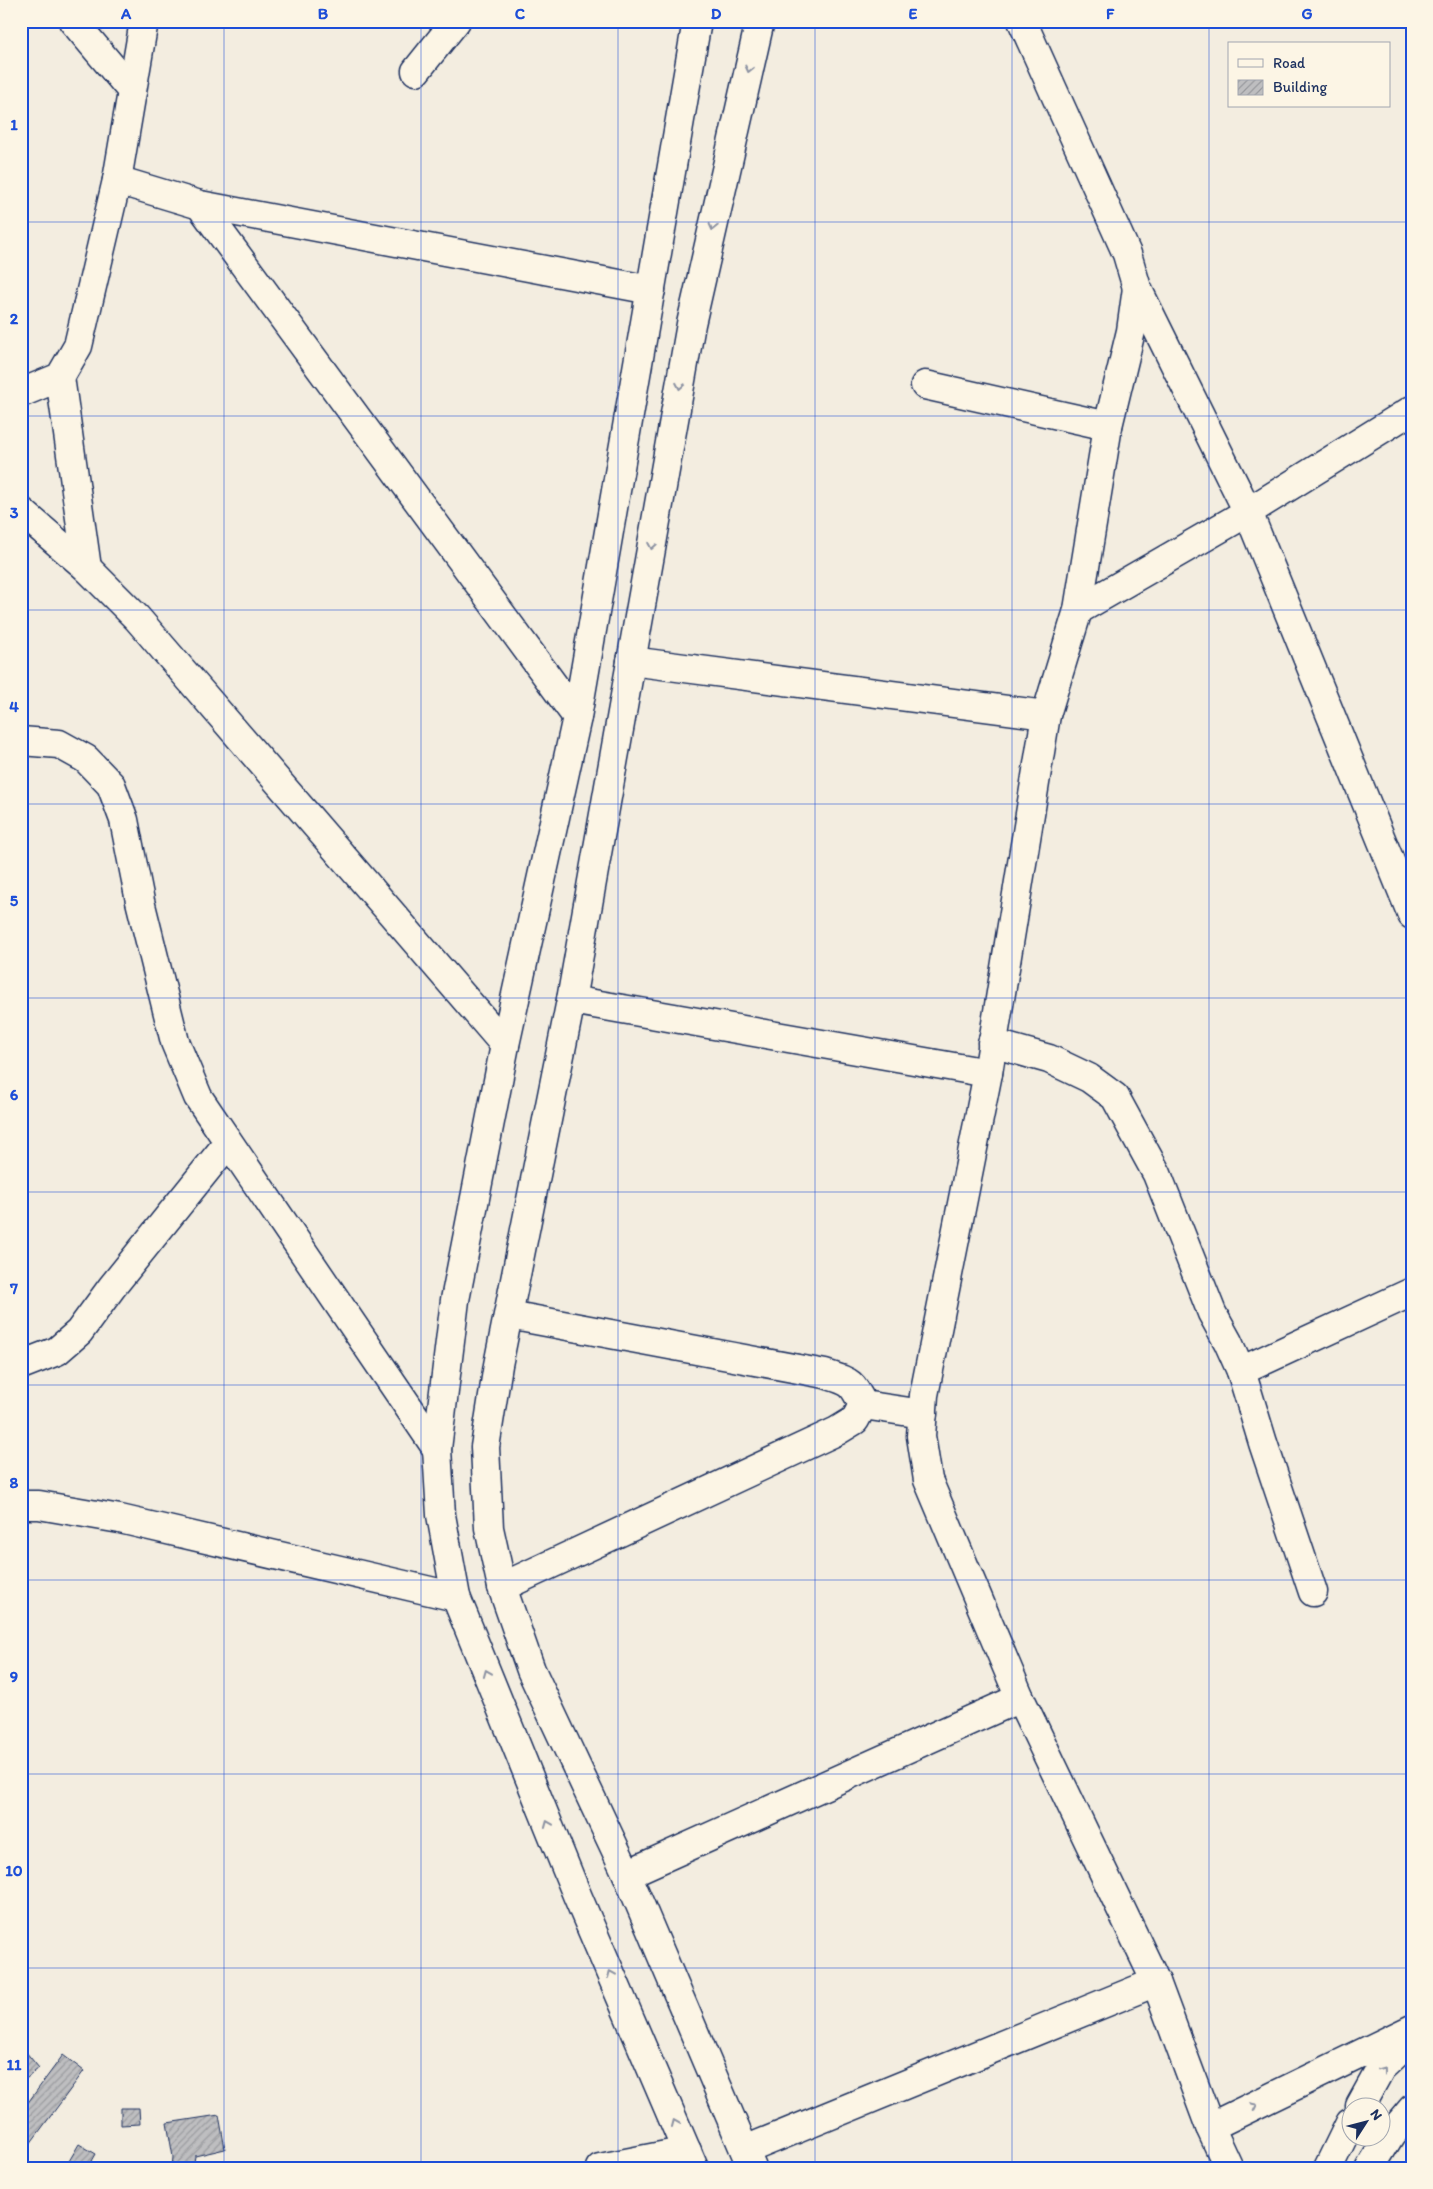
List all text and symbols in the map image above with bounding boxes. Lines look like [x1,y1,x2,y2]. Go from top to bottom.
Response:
text: A [120,4,132,23]
text: B [318,4,329,23]
text: C [515,4,526,23]
text: D [711,4,722,23]
text: E [909,4,918,23]
text: F [1106,4,1115,23]
text: G [1301,4,1313,23]
legend [1228,42,1390,108]
text: Road [1273,54,1306,72]
one-way arrow [744,64,755,73]
text: Building [1273,78,1327,96]
text: 1 [10,115,18,134]
one-way arrow [708,223,719,232]
text: 2 [10,309,19,328]
one-way arrow [676,382,686,391]
text: 3 [10,503,19,522]
one-way arrow [647,542,657,551]
text: 4 [9,697,19,716]
text: 5 [10,891,19,910]
text: 6 [10,1085,19,1104]
text: 7 [9,1279,18,1298]
text: 8 [10,1473,19,1492]
text: 9 [10,1667,18,1686]
one-way arrow [483,1669,493,1678]
one-way arrow [544,1820,555,1829]
text: 10 [5,1861,23,1880]
one-way arrow [607,1970,617,1978]
text: 11 [7,2055,22,2074]
one-way arrow [1376,2066,1385,2076]
north arrow [1340,2096,1390,2146]
one-way arrow [1249,2102,1258,2112]
text: N [1366,2106,1386,2123]
one-way arrow [671,2119,682,2128]

